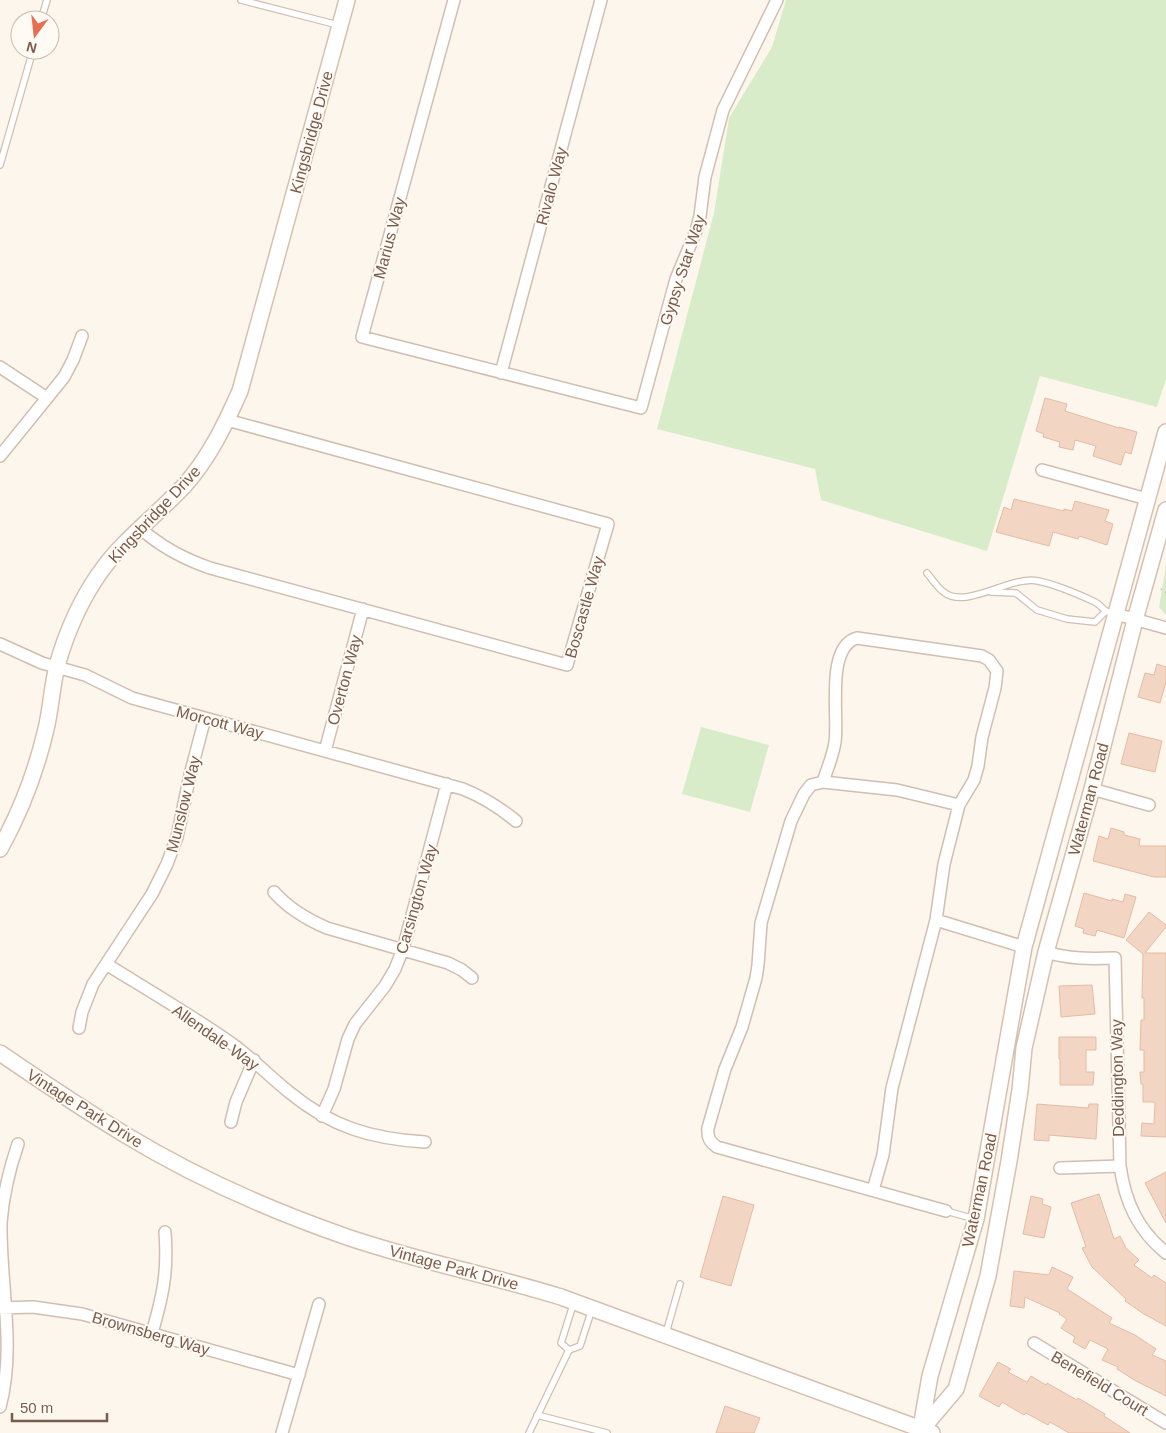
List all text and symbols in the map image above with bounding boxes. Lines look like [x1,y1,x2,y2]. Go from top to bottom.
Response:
north arrow [10,10,60,60]
text: N [25,39,39,57]
street label: Kingsbridge Drive [287,69,336,195]
street label: Rivalo Way [533,145,570,227]
street label: Marius Way [370,195,409,281]
street label: Gypsy Star Way [657,213,708,327]
street label: Kingsbridge Drive [105,462,204,566]
street label: Boscastle Way [562,554,607,660]
street label: Overton Way [324,633,365,727]
street label: Morcott Way [175,703,265,742]
street label: Waterman Road [1065,741,1112,857]
street label: Munslow Way [163,754,204,854]
street label: Carsington Way [393,842,440,956]
street label: Allendale Way [169,1001,262,1074]
street label: Deddington Way [1108,1019,1127,1137]
street label: Vintage Park Drive [24,1066,146,1151]
street label: Waterman Road [959,1132,1000,1249]
street label: Vintage Park Drive [387,1242,520,1293]
street label: Brownsberg Way [90,1309,211,1358]
street label: Benefield Court [1048,1348,1152,1419]
scale bar [12,1390,108,1422]
text: 50 m [20,1399,53,1416]

